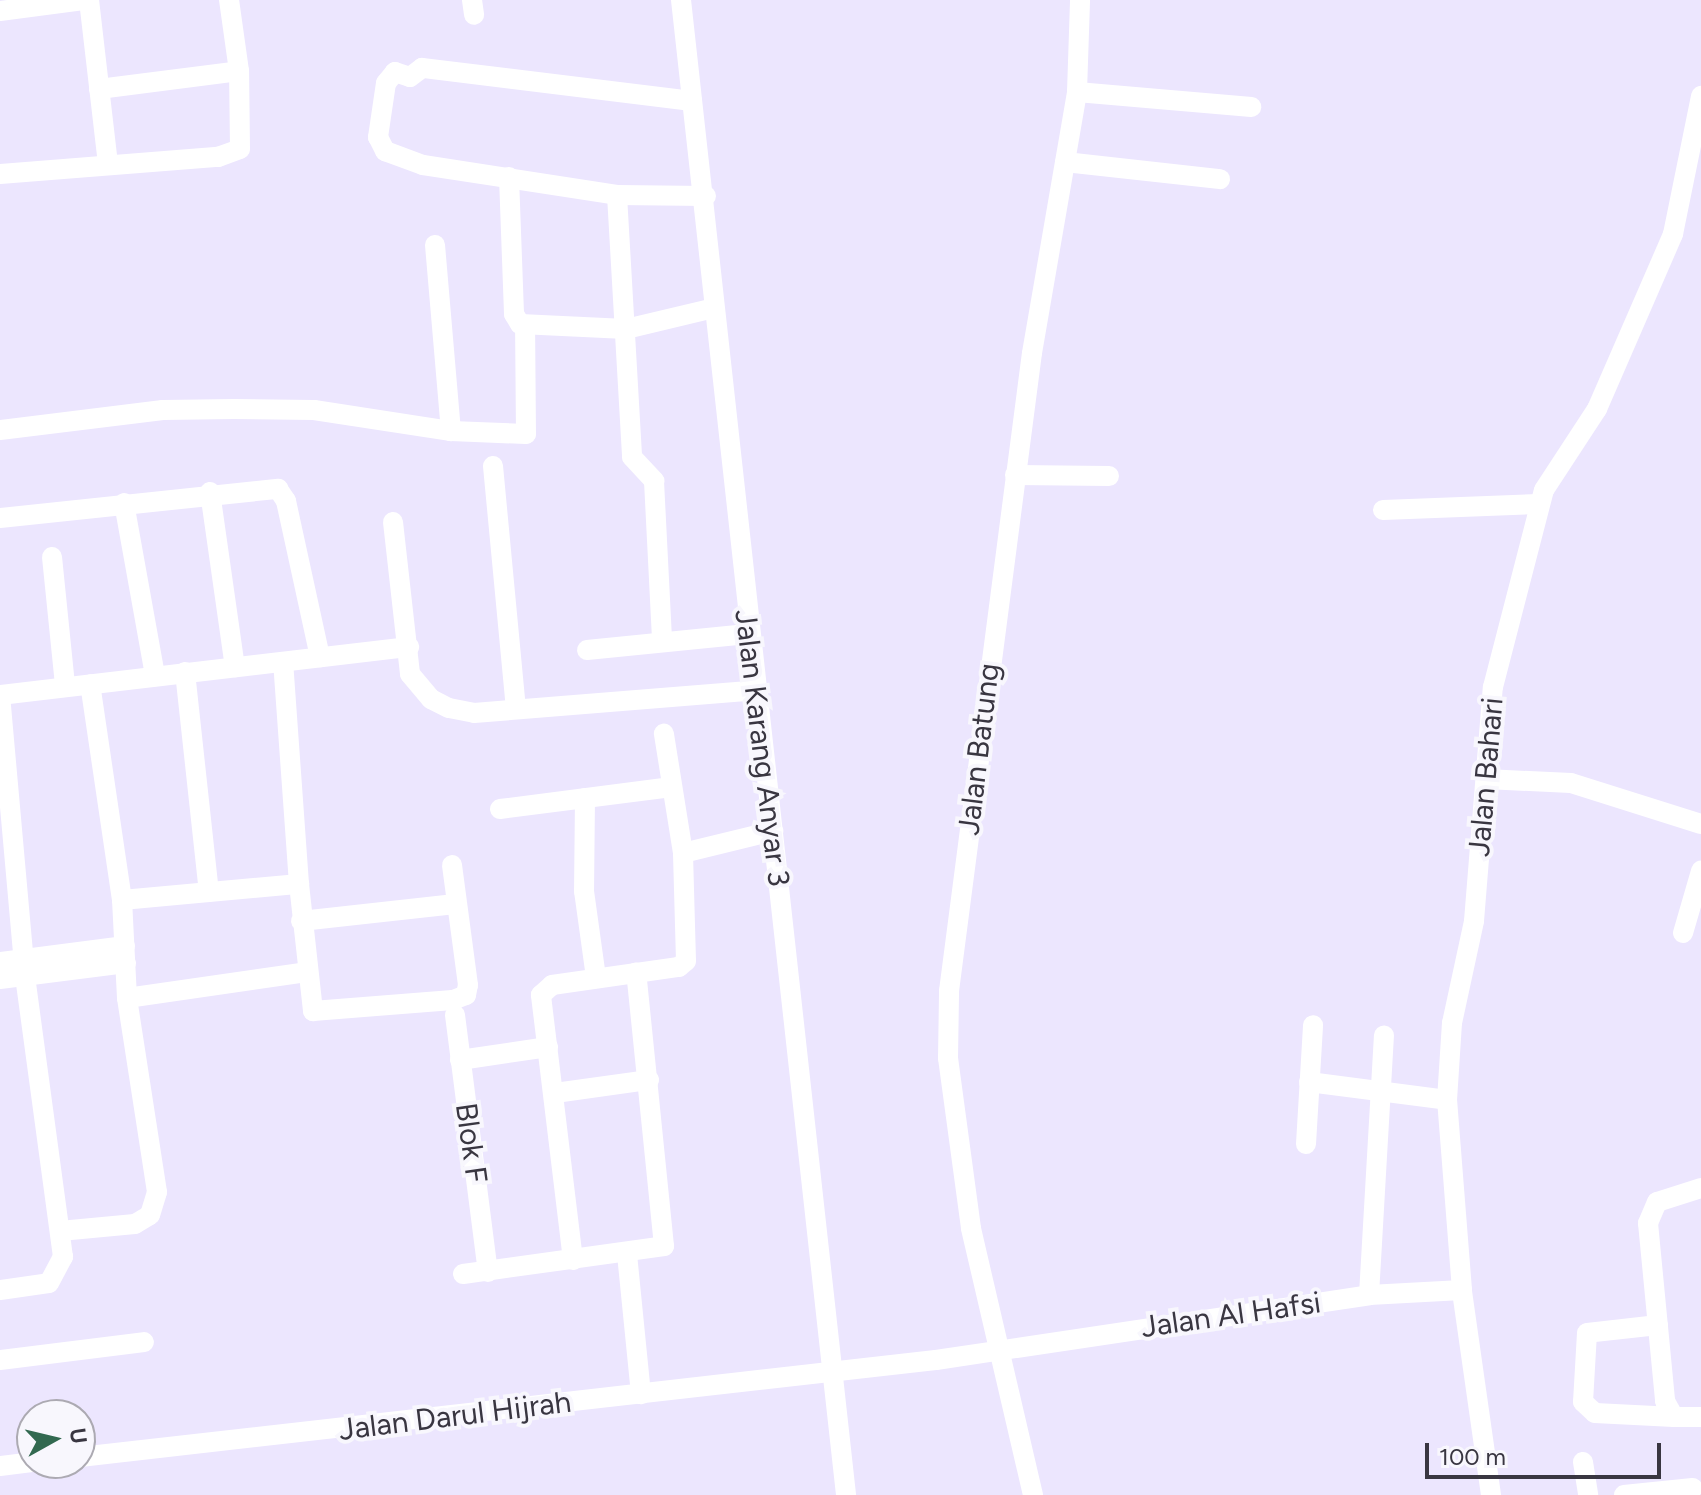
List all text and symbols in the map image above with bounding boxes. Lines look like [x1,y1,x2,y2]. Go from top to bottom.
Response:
street label: Jalan Karang Anyar 3 [727,607,797,889]
street label: Jalan Batung [951,661,1007,837]
street label: Jalan Bahari [1461,696,1511,858]
street label: Blok F [448,1101,494,1185]
street label: Jalan Al Hafsi [1139,1285,1323,1345]
street label: Jalan Darul Hijrah [337,1384,573,1448]
north arrow [16,1399,96,1479]
text: U [64,1426,93,1445]
scale bar [1429,1427,1665,1477]
text: 100 m [1439,1442,1506,1471]

